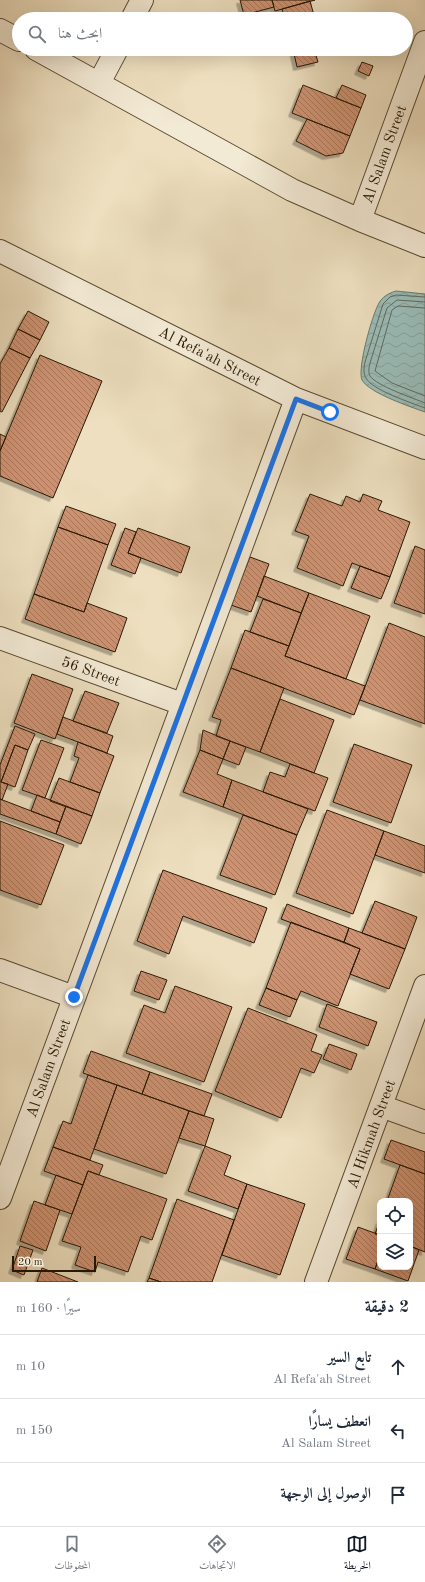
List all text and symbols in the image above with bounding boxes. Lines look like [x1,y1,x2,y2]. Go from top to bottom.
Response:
search box [12,12,413,56]
icon: search [26,23,48,45]
text: ابحث هنا [58,27,102,42]
street label: Al Salam Street [361,103,410,206]
street label: Al Refa'ah Street [156,325,263,390]
route start [321,403,339,421]
street label: 56 Street [59,655,122,690]
route end [65,988,83,1006]
street label: Al Salam Street [25,1017,74,1120]
street label: Al Hikmah Street [346,1078,399,1191]
map controls [377,1198,413,1270]
button: locate [377,1198,413,1234]
button: layers [377,1234,413,1270]
scale bar [12,1254,96,1273]
text: 20 m [18,1257,43,1268]
text: 2 دقيقة [365,1299,409,1316]
text: سيرًا · 160 m [16,1302,81,1315]
text: تابع السير [328,1351,371,1366]
icon: ahead [387,1356,409,1378]
text: 10 m [16,1360,45,1373]
text: Al Refa'ah Street [273,1373,371,1386]
text: انعطف يسارًا [309,1415,371,1430]
icon: left [387,1420,409,1442]
text: 150 m [16,1424,53,1437]
text: Al Salam Street [281,1437,371,1450]
icon: arrive [387,1484,409,1506]
text: الوصول إلى الوجهة [280,1487,371,1502]
tab: المحفوظات [54,1533,90,1576]
tab: الاتجاهات [199,1533,236,1576]
tab: الخريطة [344,1533,371,1576]

